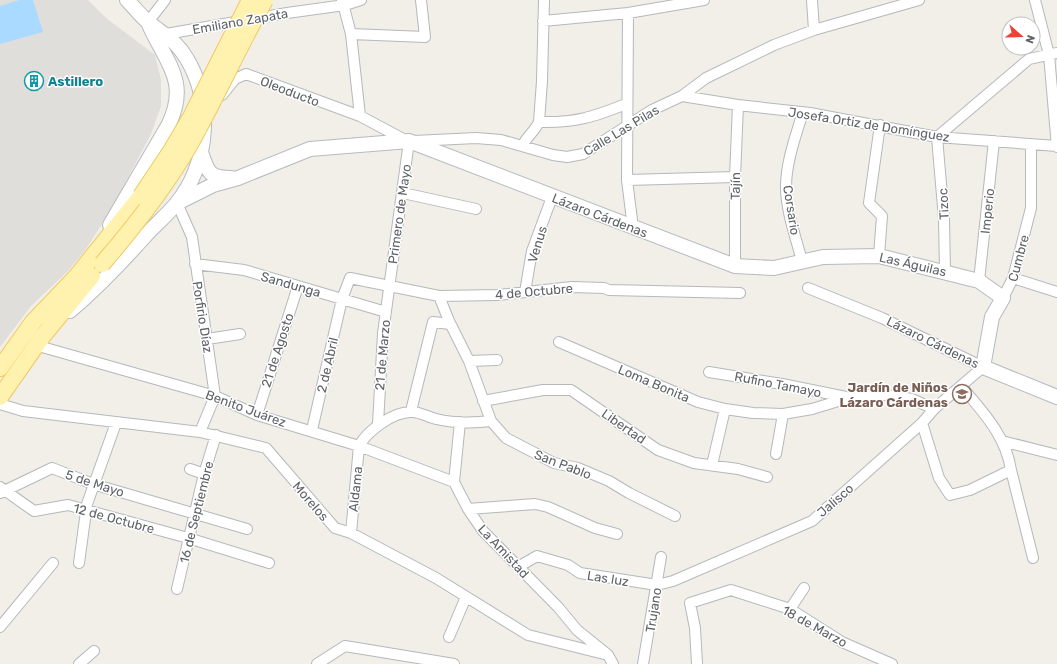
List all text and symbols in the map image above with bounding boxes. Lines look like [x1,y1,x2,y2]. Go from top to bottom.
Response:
street label: Emiliano Zapata [191,6,289,37]
north arrow [1001,16,1041,56]
text: N [1022,33,1037,45]
building icon: Astillero [23,70,45,92]
street label: Oleoducto [258,73,321,110]
place label: Astillero [48,74,103,89]
street label: Calle Las Pilas [581,102,662,159]
street label: Josefa Ortiz de Domínguez [787,104,951,146]
street label: Primero de Mayo [385,163,414,265]
street label: Tajín [728,172,743,200]
street label: Corsario [780,184,803,236]
street label: Tizoc [935,188,952,220]
street label: Imperio [978,188,997,235]
street label: Lázaro Cárdenas [550,190,650,241]
street label: Venus [525,224,550,264]
street label: Cumbre [1005,233,1032,283]
street label: Las Águilas [878,249,948,281]
street label: Sandunga [259,269,323,301]
street label: Porfirio Díaz [189,280,216,354]
street label: 4 de Octubre [494,281,574,302]
street label: 21 de Agosto [258,311,297,390]
street label: Lázaro Cárdenas [884,314,982,372]
street label: 21 de Marzo [372,319,393,391]
street label: 2 de Abril [314,336,341,394]
street label: Loma Bonita [616,362,692,405]
street label: Rufino Tamayo [733,369,823,400]
place label: Jardín de Niños Lázaro Cárdenas [839,380,948,410]
school or university icon: Jardín de Niños Lázaro Cárdenas [951,383,973,405]
street label: Benito Juárez [204,387,289,430]
street label: Libertad [599,406,649,447]
street label: San Pablo [532,447,594,482]
street label: 16 de Septiembre [177,459,216,565]
street label: Aldama [346,466,365,512]
street label: 5 de Mayo [64,467,126,500]
street label: Morelos [289,479,332,524]
street label: Jalisco [814,481,856,520]
street label: 12 de Octubre [72,500,156,537]
street label: La Amistad [475,522,532,581]
street label: Las luz [586,568,630,589]
street label: Trujano [643,587,664,634]
street label: 18 de Marzo [780,603,850,650]

